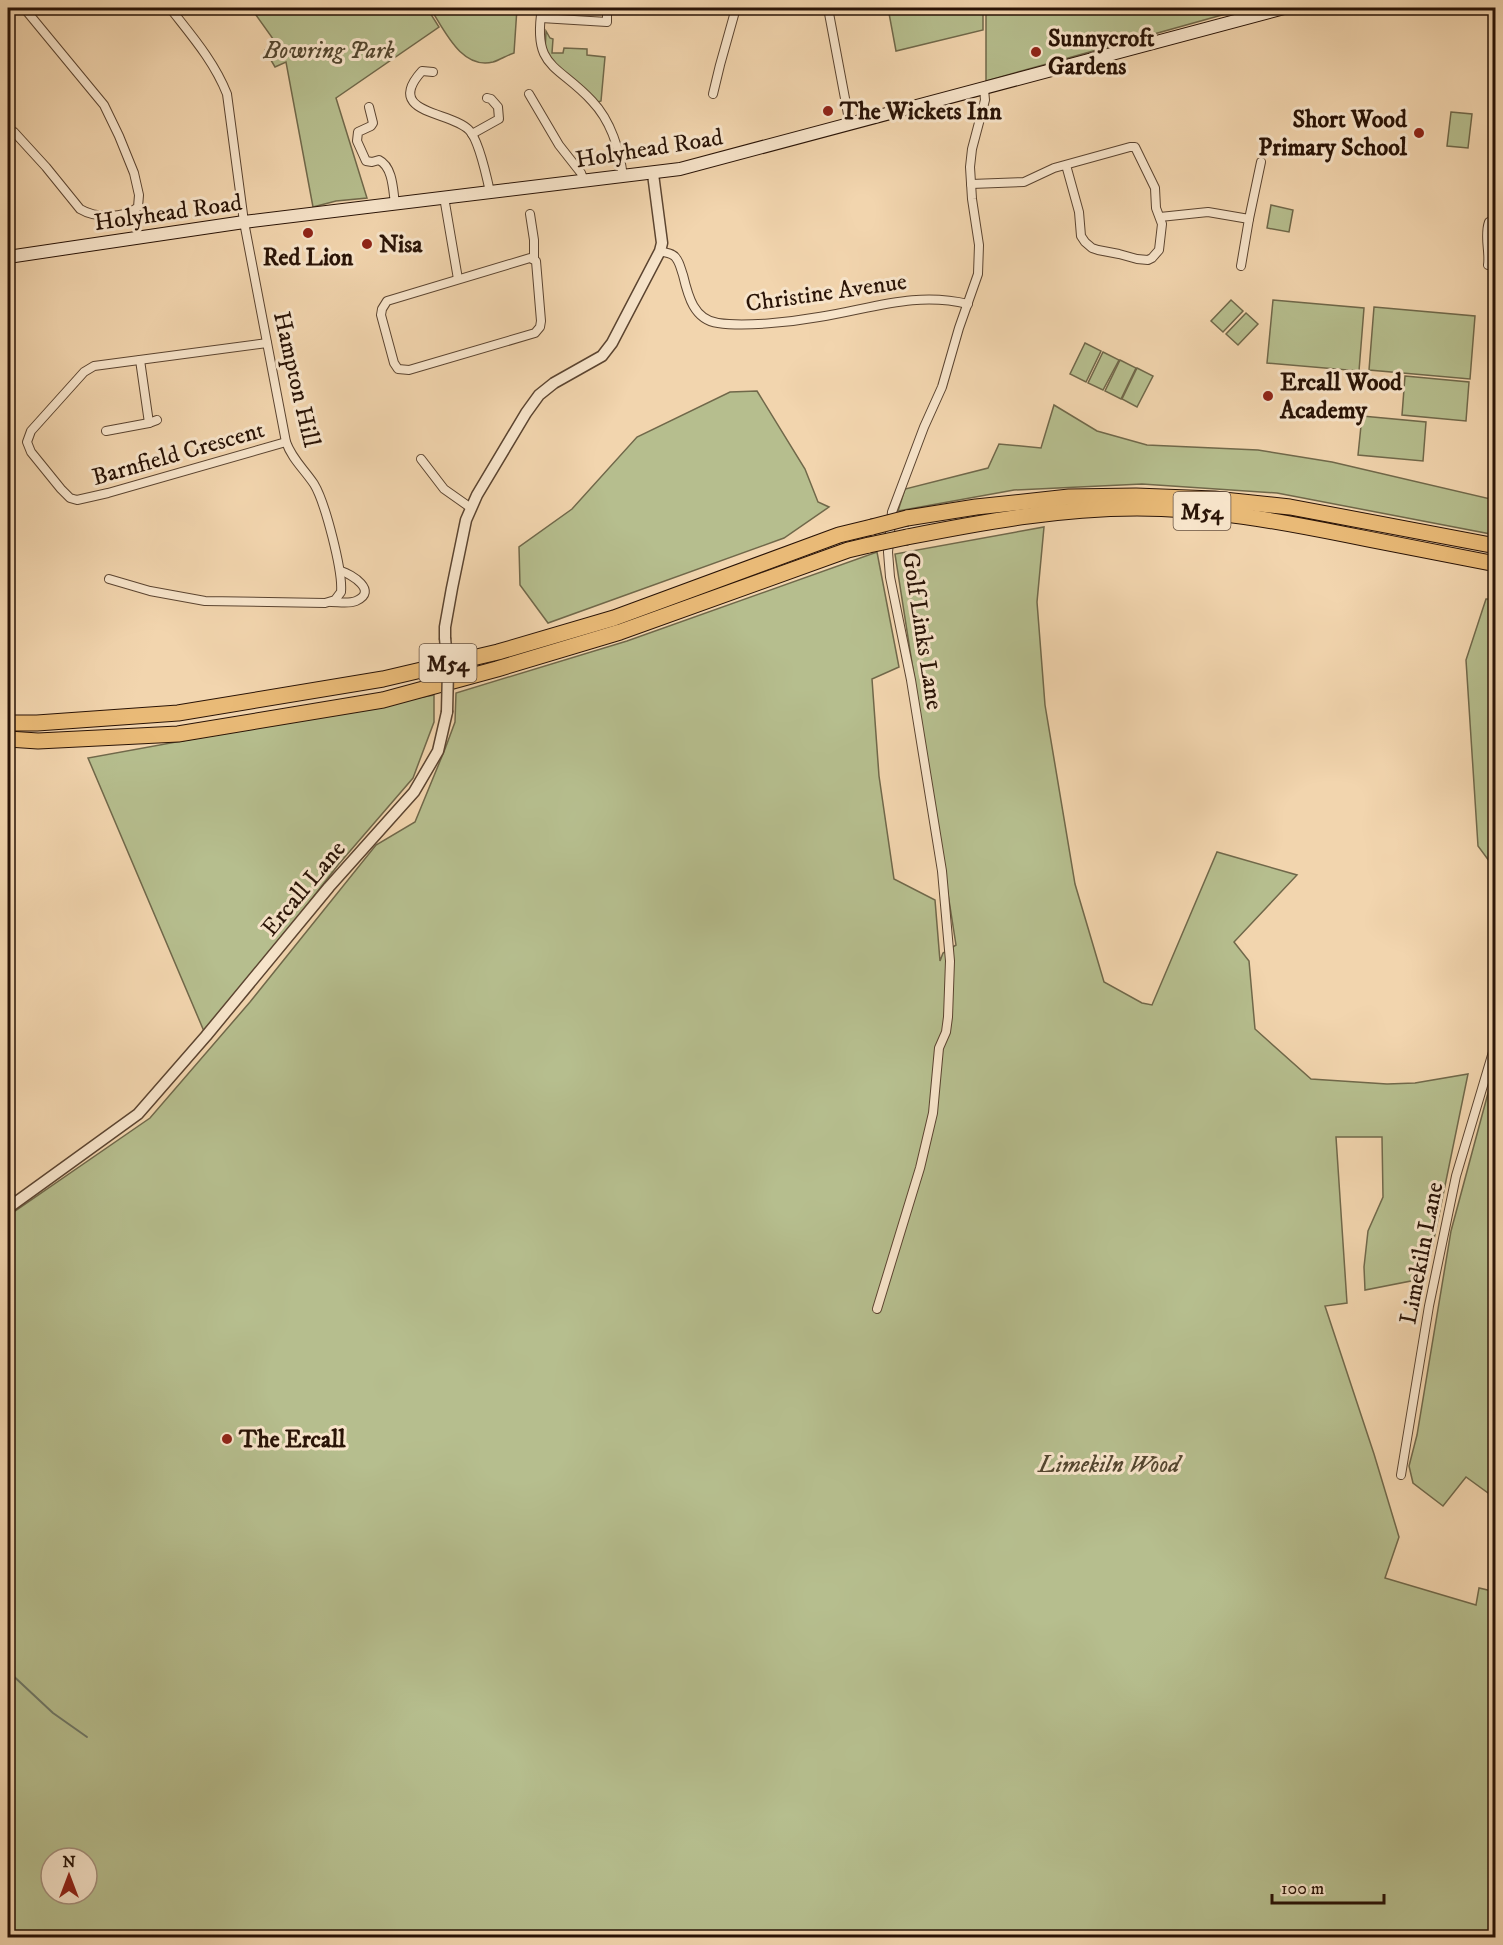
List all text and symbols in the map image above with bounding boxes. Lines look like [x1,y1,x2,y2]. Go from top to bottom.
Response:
place label: Sunnycroft Gardens [1048,24,1155,82]
park label: Bowring Park [262,36,395,66]
marker: Sunnycroft Gardens [1029,45,1043,59]
place label: The Wickets Inn [839,97,1002,127]
marker: The Wickets Inn [821,104,835,118]
place label: Short Wood Primary School [1258,105,1408,163]
street label: Holyhead Road [573,123,725,175]
marker: Short Wood Primary School [1412,126,1426,140]
street label: Holyhead Road [92,188,244,238]
marker: Red Lion [301,226,315,240]
place label: Nisa [379,230,423,260]
marker: Nisa [360,237,374,251]
place label: Red Lion [263,243,354,273]
street label: Christine Avenue [744,267,909,319]
street label: Hampton Hill [266,309,326,451]
place label: Ercall Wood Academy [1279,368,1403,426]
marker: Ercall Wood Academy [1261,389,1275,403]
street label: Barnfield Crescent [89,415,268,493]
road number: M54 [1174,492,1230,530]
street label: Golf Links Lane [895,550,949,712]
road number: M54 [420,644,476,682]
street label: Ercall Lane [255,835,353,943]
street label: Limekiln Lane [1393,1179,1450,1327]
place label: The Ercall [238,1425,346,1455]
marker: The Ercall [220,1432,234,1446]
park label: Limekiln Wood [1036,1450,1183,1480]
north arrow [39,1846,99,1906]
text: N [62,1852,76,1872]
scale bar [1272,1867,1384,1905]
text: 100 m [1281,1878,1324,1900]

